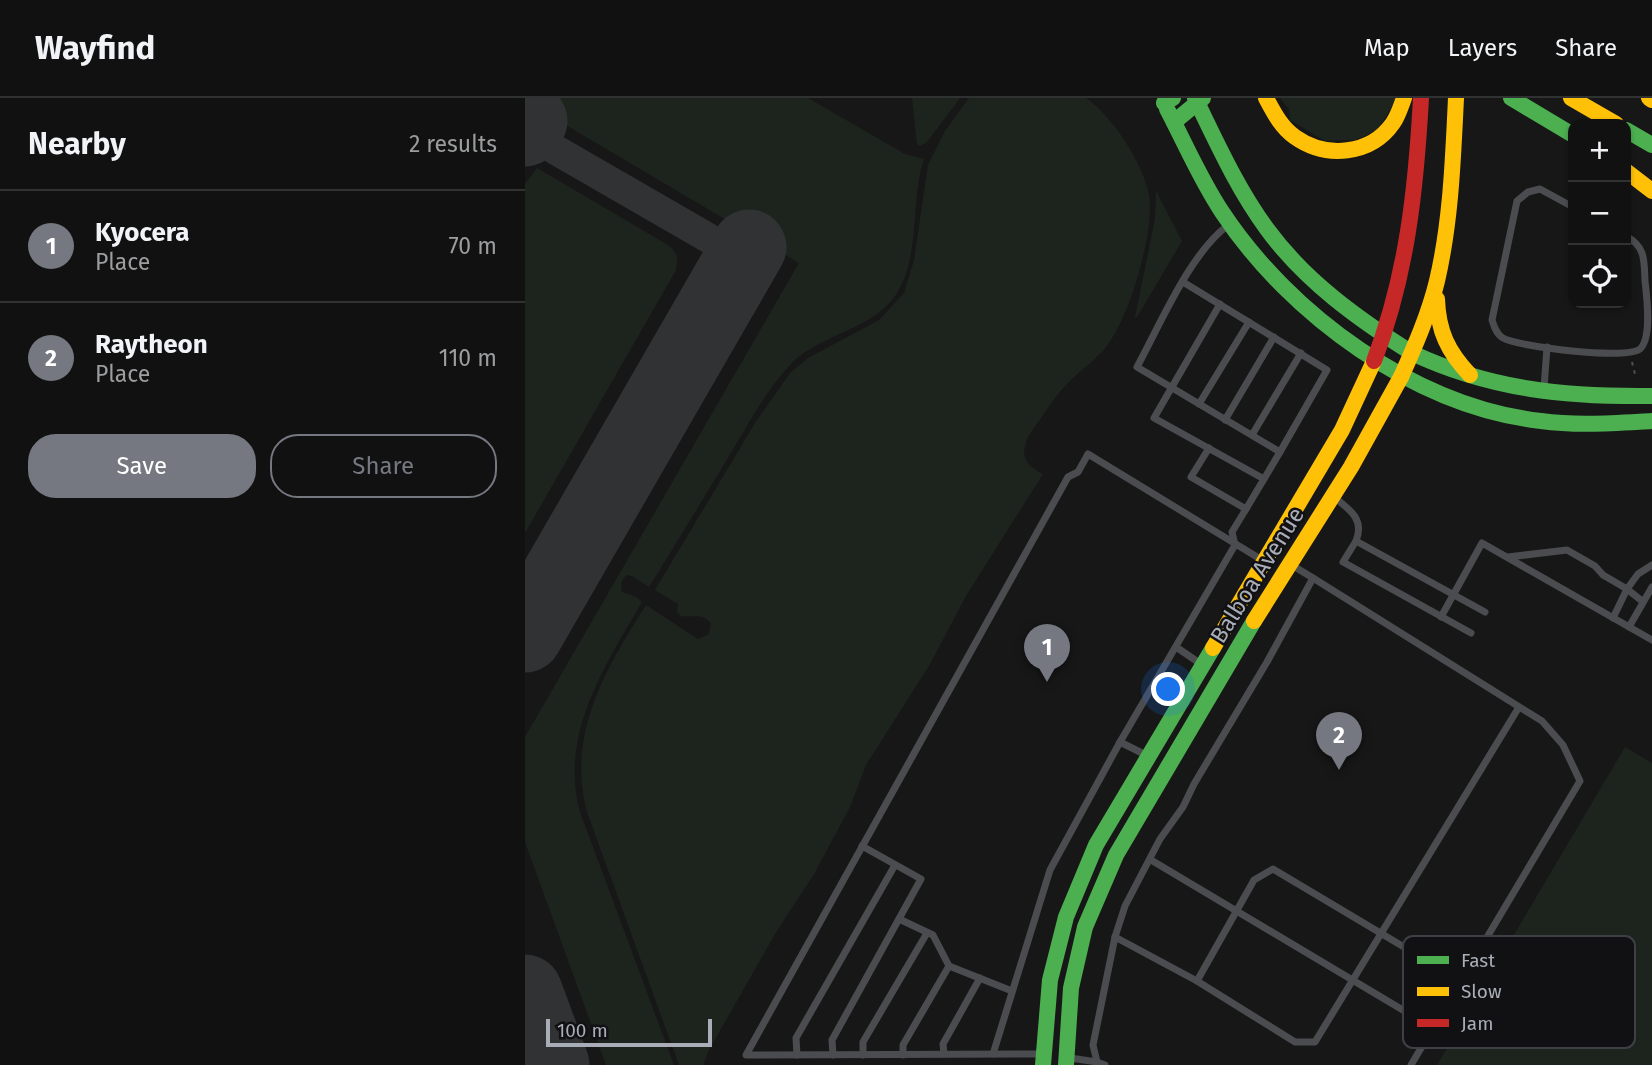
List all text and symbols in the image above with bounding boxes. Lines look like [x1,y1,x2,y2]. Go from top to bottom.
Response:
text: Wayfind [35,28,155,68]
text: Map [1364,34,1410,62]
text: Layers [1448,34,1517,62]
text: Share [1555,34,1617,62]
map controls [1568,119,1631,308]
button: + [1568,119,1631,182]
text: Nearby [28,126,126,162]
text: 2 results [409,130,497,158]
button: − [1568,182,1631,245]
text: Kyocera [95,217,190,248]
text: 1 [46,232,56,260]
text: 70 m [448,232,497,260]
button: locate [1568,245,1631,308]
text: Place [95,248,150,276]
text: Raytheon [95,329,208,360]
text: 2 [45,344,57,372]
text: 110 m [439,344,497,372]
text: Place [95,360,150,388]
button: Save [28,434,256,498]
button: Share [270,434,497,498]
street label: Balboa Avenue [1204,502,1310,648]
pin: 1 [1024,624,1070,682]
your location [1151,672,1185,706]
pin: 2 [1316,712,1362,770]
legend [1403,936,1635,1048]
text: Fast [1461,949,1495,972]
text: Slow [1461,980,1502,1003]
text: Jam [1461,1012,1493,1035]
scale bar [546,1016,712,1048]
text: 100 m [557,1019,608,1042]

